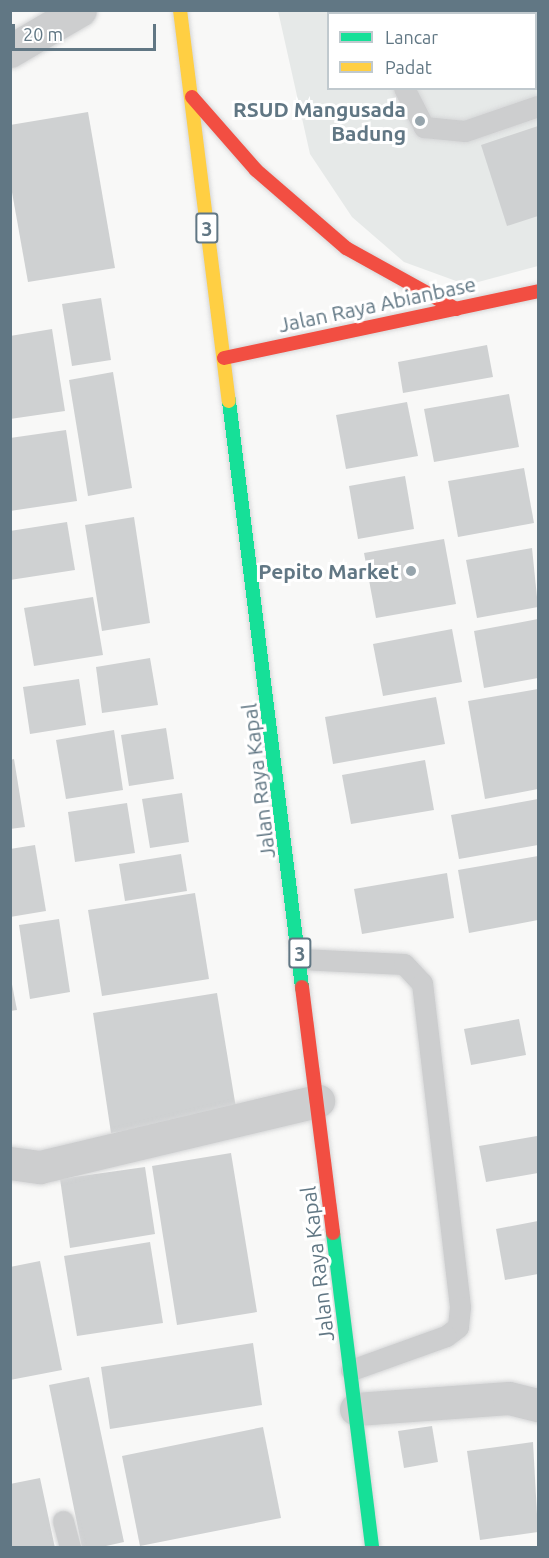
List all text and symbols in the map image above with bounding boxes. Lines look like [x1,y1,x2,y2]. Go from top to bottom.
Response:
scale bar [15,12,159,50]
legend [327,12,537,90]
text: 20 m [23,24,63,44]
text: Lancar [385,27,438,47]
text: Padat [385,57,432,77]
place label: RSUD Mangusada Badung [233,96,406,146]
marker: RSUD Mangusada Badung [411,112,429,130]
road number: 3 [195,211,219,245]
street label: Jalan Raya Abianbase [276,271,478,337]
place label: Pepito Market [258,558,399,584]
marker: Pepito Market [404,564,418,578]
street label: Jalan Raya Kapal [236,702,280,860]
road number: 3 [288,936,312,970]
street label: Jalan Raya Kapal [295,1185,339,1343]

